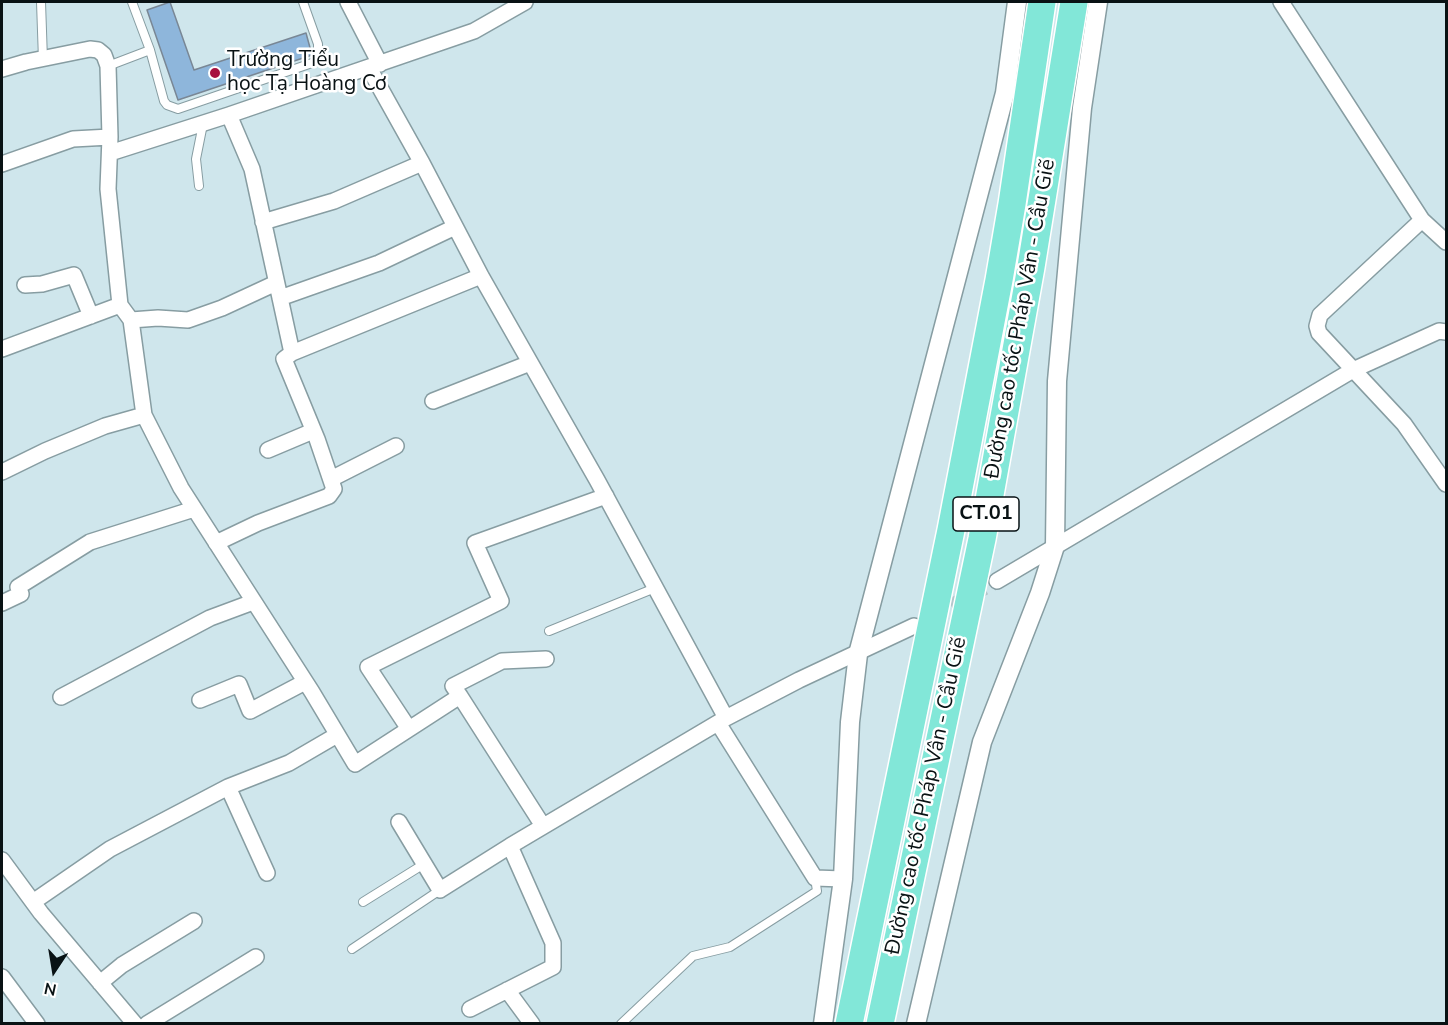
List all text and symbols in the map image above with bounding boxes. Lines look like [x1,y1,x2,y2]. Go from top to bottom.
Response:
place label: Trường Tiểu học Tạ Hoàng Cơ [227,48,387,98]
marker: Trường Tiểu học Tạ Hoàng Cơ [208,66,222,80]
street label: Đường cao tốc Pháp Vân - Cầu Giẽ [980,157,1062,481]
road number: CT.01 [953,497,1019,531]
street label: Đường cao tốc Pháp Vân - Cầu Giẽ [881,635,973,957]
north arrow [24,941,84,1001]
text: N [42,977,58,1001]

